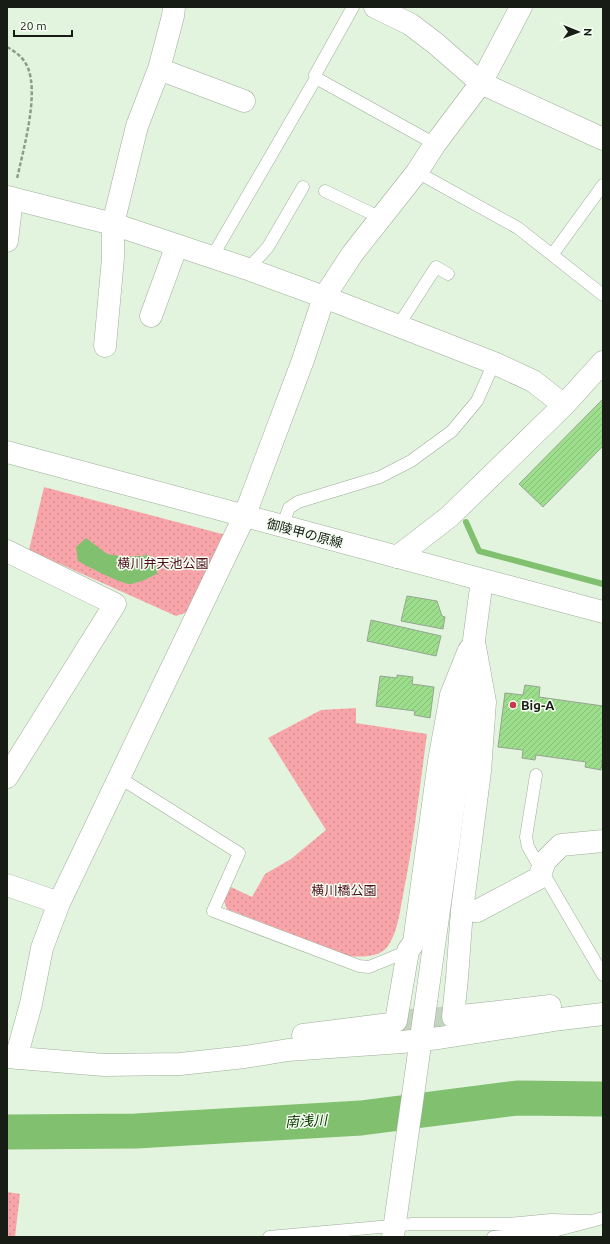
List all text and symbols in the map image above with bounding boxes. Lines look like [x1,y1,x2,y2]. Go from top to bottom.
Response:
scale bar [14,12,72,38]
north arrow [558,12,598,52]
text: 20 m [20,19,47,32]
text: N [582,28,594,36]
street label: 御陵甲の原線 [266,516,344,550]
park label: 横川弁天池公園 [117,556,209,570]
place label: Big-A [521,698,555,712]
marker: Big-A [508,700,518,710]
park label: 横川橋公園 [311,883,377,897]
water label: 南浅川 [285,1112,329,1130]

